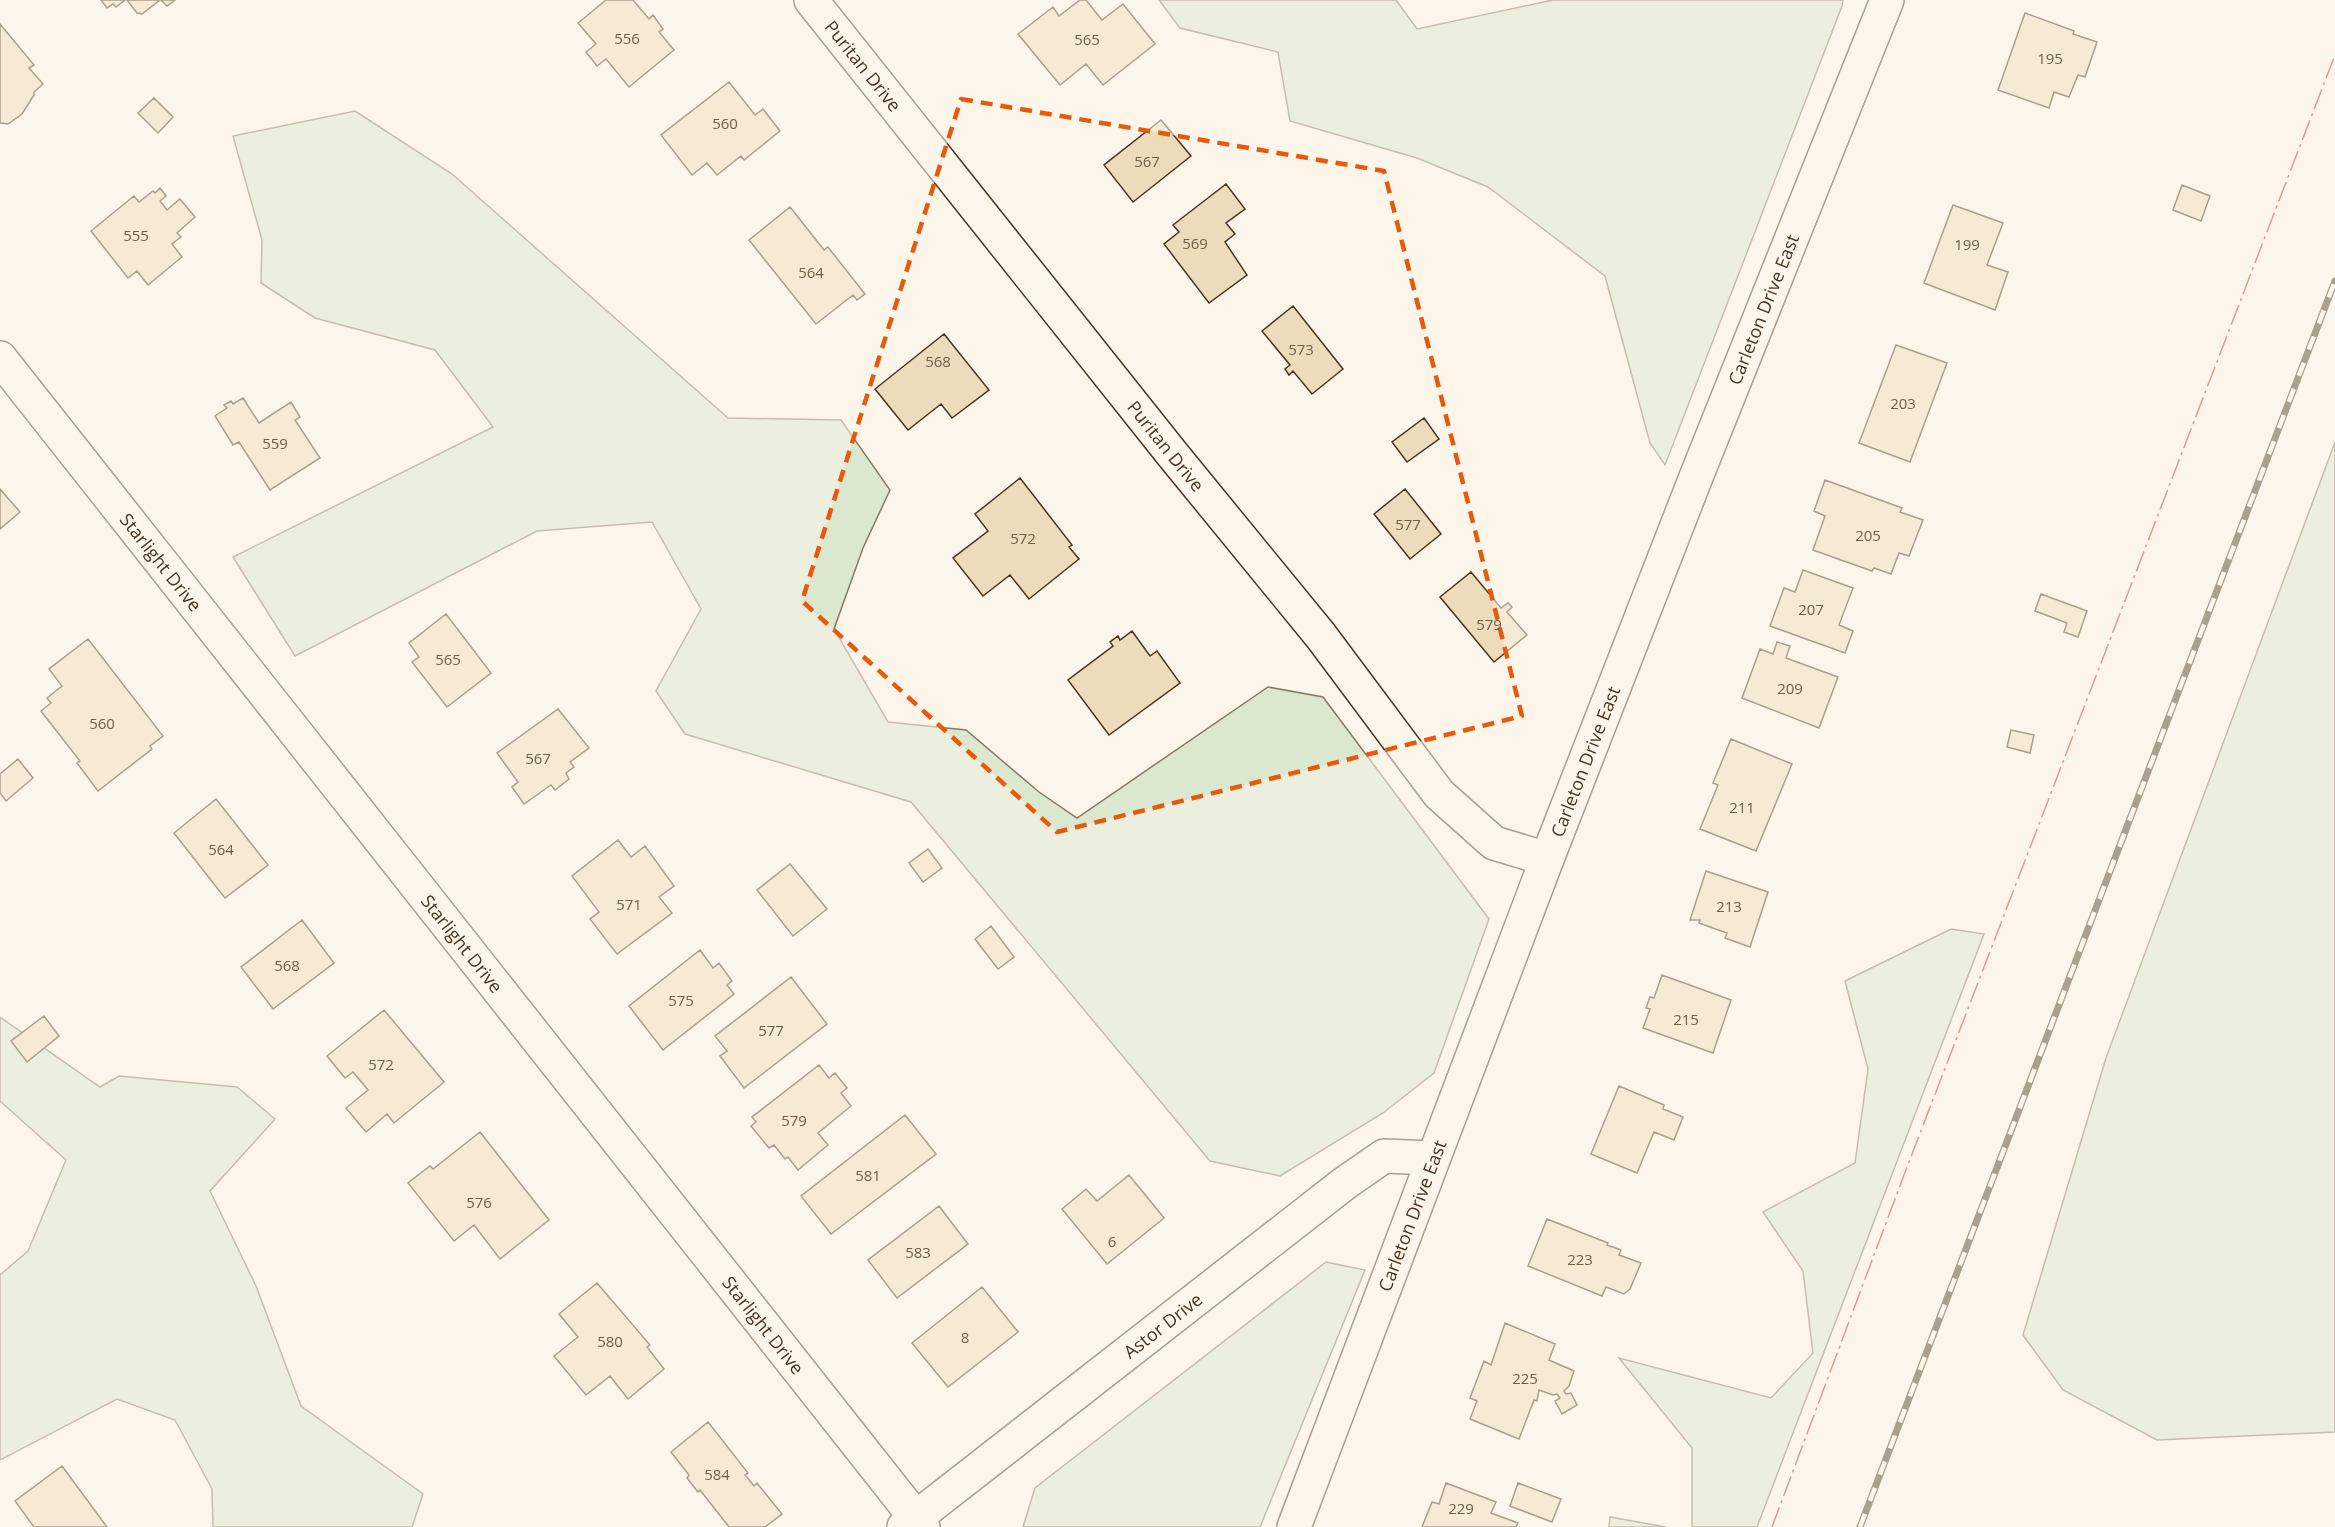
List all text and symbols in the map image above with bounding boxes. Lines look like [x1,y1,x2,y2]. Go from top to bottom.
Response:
street label: Puritan Drive [820,15,907,116]
house number: 556 [614,28,640,48]
house number: 565 [1074,29,1100,49]
house number: 195 [2037,48,2063,68]
house number: 560 [712,113,738,133]
house number: 567 [1134,151,1160,171]
house number: 555 [123,225,149,245]
street label: Carleton Drive East [1722,230,1804,388]
house number: 569 [1182,233,1208,253]
house number: 199 [1954,234,1980,254]
house number: 564 [798,262,824,282]
house number: 573 [1288,339,1314,359]
house number: 568 [925,351,951,371]
house number: 203 [1890,393,1916,413]
street label: Puritan Drive [1122,396,1210,496]
house number: 559 [262,433,288,453]
street label: Starlight Drive [115,508,207,616]
house number: 577 [1395,514,1421,534]
house number: 205 [1855,525,1881,545]
house number: 572 [1010,528,1036,548]
house number: 207 [1798,599,1824,619]
house number: 579 [1476,614,1502,634]
house number: 565 [435,649,461,669]
house number: 209 [1777,678,1803,698]
street label: Carleton Drive East [1545,682,1625,840]
house number: 560 [89,713,115,733]
house number: 567 [525,748,551,768]
house number: 211 [1729,797,1755,817]
house number: 564 [208,839,234,859]
street label: Starlight Drive [416,889,509,998]
house number: 571 [616,894,642,914]
house number: 213 [1716,896,1742,916]
house number: 568 [274,955,300,975]
house number: 575 [668,990,694,1010]
house number: 215 [1673,1009,1699,1029]
house number: 577 [758,1020,784,1040]
house number: 572 [368,1054,394,1074]
house number: 579 [781,1110,807,1130]
street label: Carleton Drive East [1372,1136,1452,1295]
house number: 581 [855,1165,881,1185]
house number: 576 [466,1192,492,1212]
house number: 6 [1108,1231,1116,1251]
house number: 583 [905,1242,931,1262]
house number: 223 [1567,1249,1593,1269]
street label: Starlight Drive [717,1271,810,1379]
street label: Astor Drive [1118,1287,1207,1363]
house number: 8 [961,1327,969,1347]
house number: 580 [597,1331,623,1351]
house number: 225 [1512,1368,1538,1388]
house number: 584 [704,1464,730,1484]
house number: 229 [1448,1498,1474,1518]

